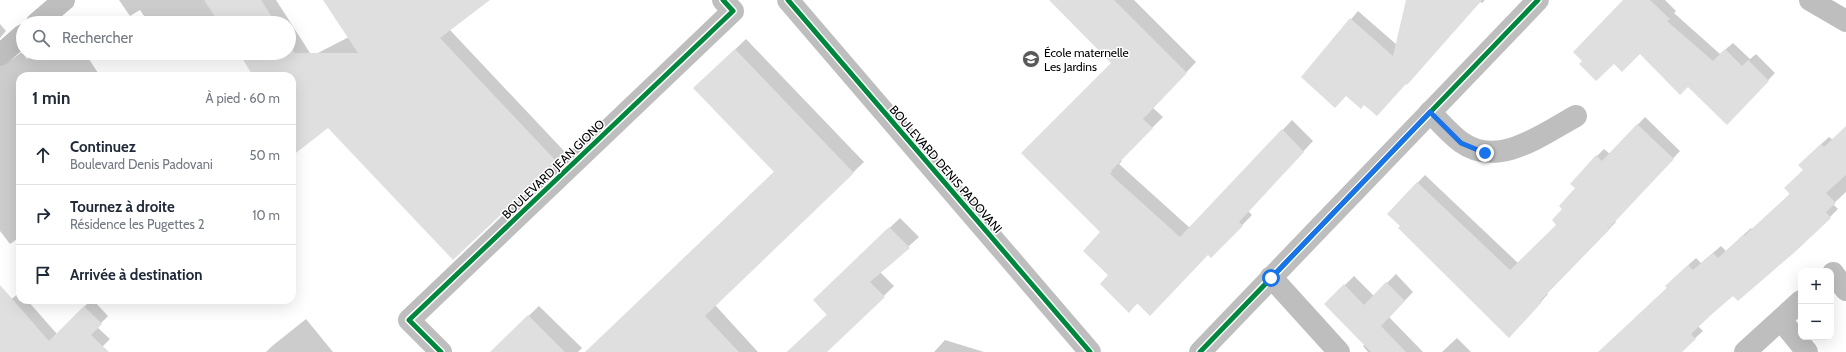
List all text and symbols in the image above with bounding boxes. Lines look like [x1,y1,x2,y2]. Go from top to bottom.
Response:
search box [16,16,296,60]
icon: search [30,27,52,49]
text: Rechercher [62,29,133,47]
place label: École maternelle Les Jardins [1044,45,1129,74]
school or university icon: École maternelle Les Jardins [1021,49,1041,69]
text: 1 min [32,88,70,108]
text: À pied · 60 m [205,90,280,106]
street label: BOULEVARD DENIS PADOVANI [886,102,1006,236]
street label: BOULEVARD JEAN GIONO [499,116,607,222]
text: Continuez [70,138,136,156]
icon: ahead [32,144,54,166]
route end [1476,144,1494,162]
text: 50 m [250,147,280,163]
text: Boulevard Denis Padovani [70,156,213,172]
text: Tournez à droite [70,198,175,216]
icon: right [32,204,54,226]
text: 10 m [252,207,280,223]
text: Résidence les Pugettes 2 [70,216,205,232]
icon: arrive [32,264,54,286]
text: Arrivée à destination [70,266,202,284]
map controls [1798,268,1834,340]
button: + [1798,268,1834,304]
route start [1262,269,1280,287]
button: − [1798,304,1834,340]

